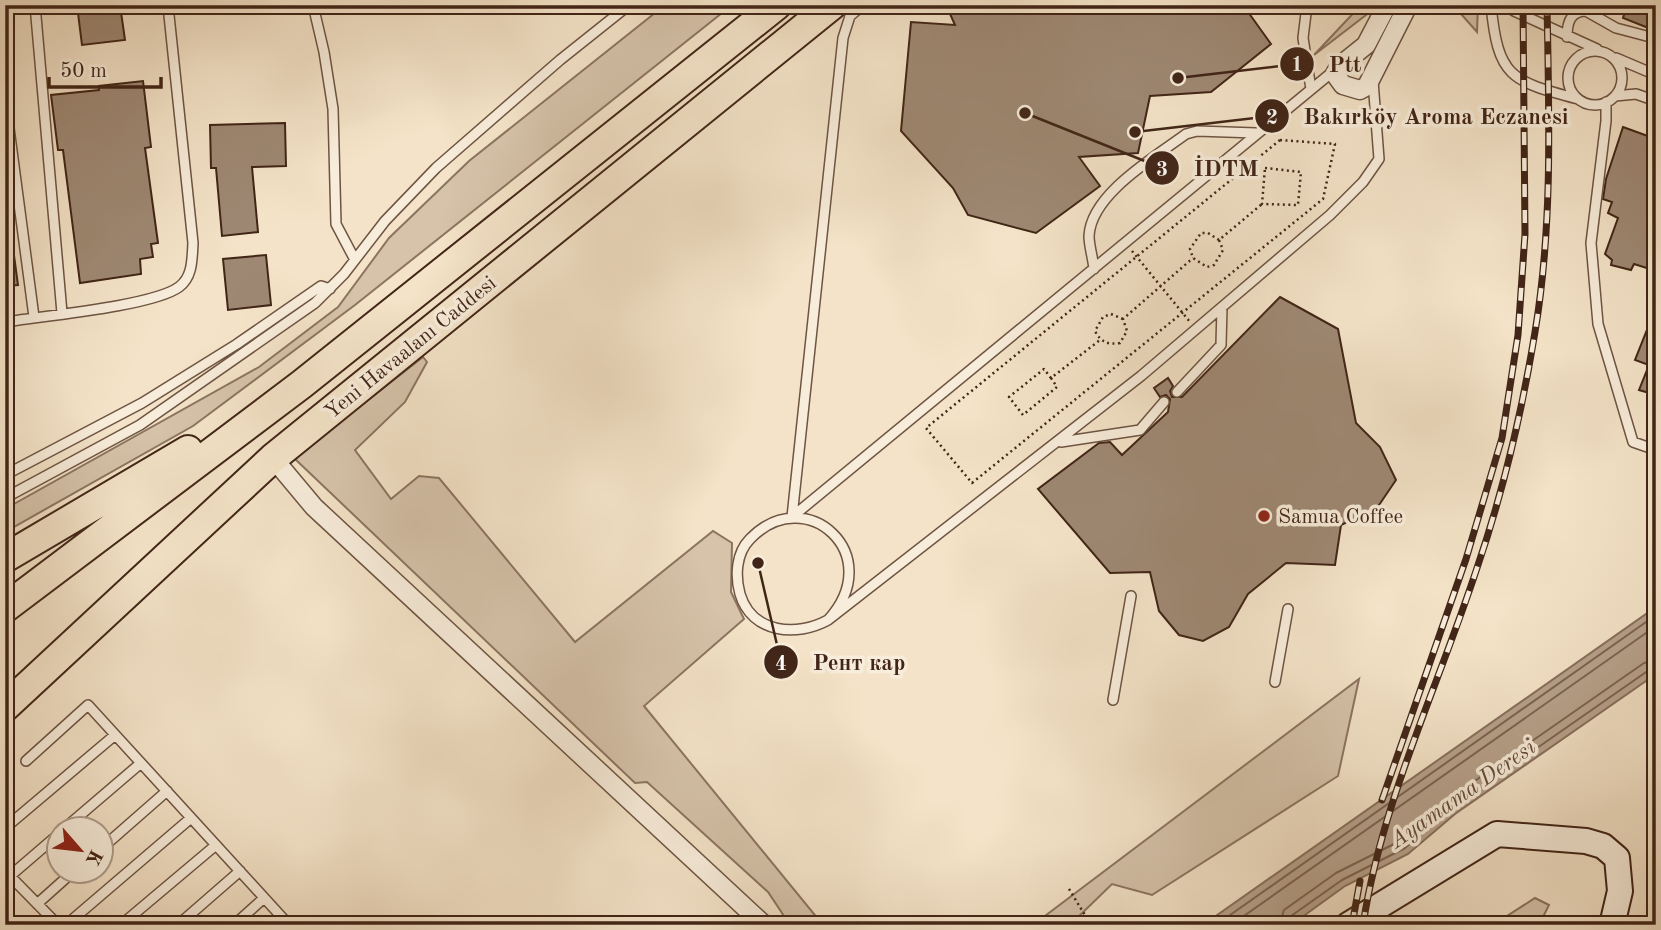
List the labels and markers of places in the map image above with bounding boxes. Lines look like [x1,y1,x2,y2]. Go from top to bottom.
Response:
callout: Ptt [1279,42,1375,86]
callout: Bakırköy Aroma Eczanesi [1255,94,1583,138]
callout: İDTM [1145,146,1273,190]
place label: Samua Coffee [1278,507,1403,528]
marker: Samua Coffee [1256,508,1272,524]
callout: Рент кар [764,640,920,684]

